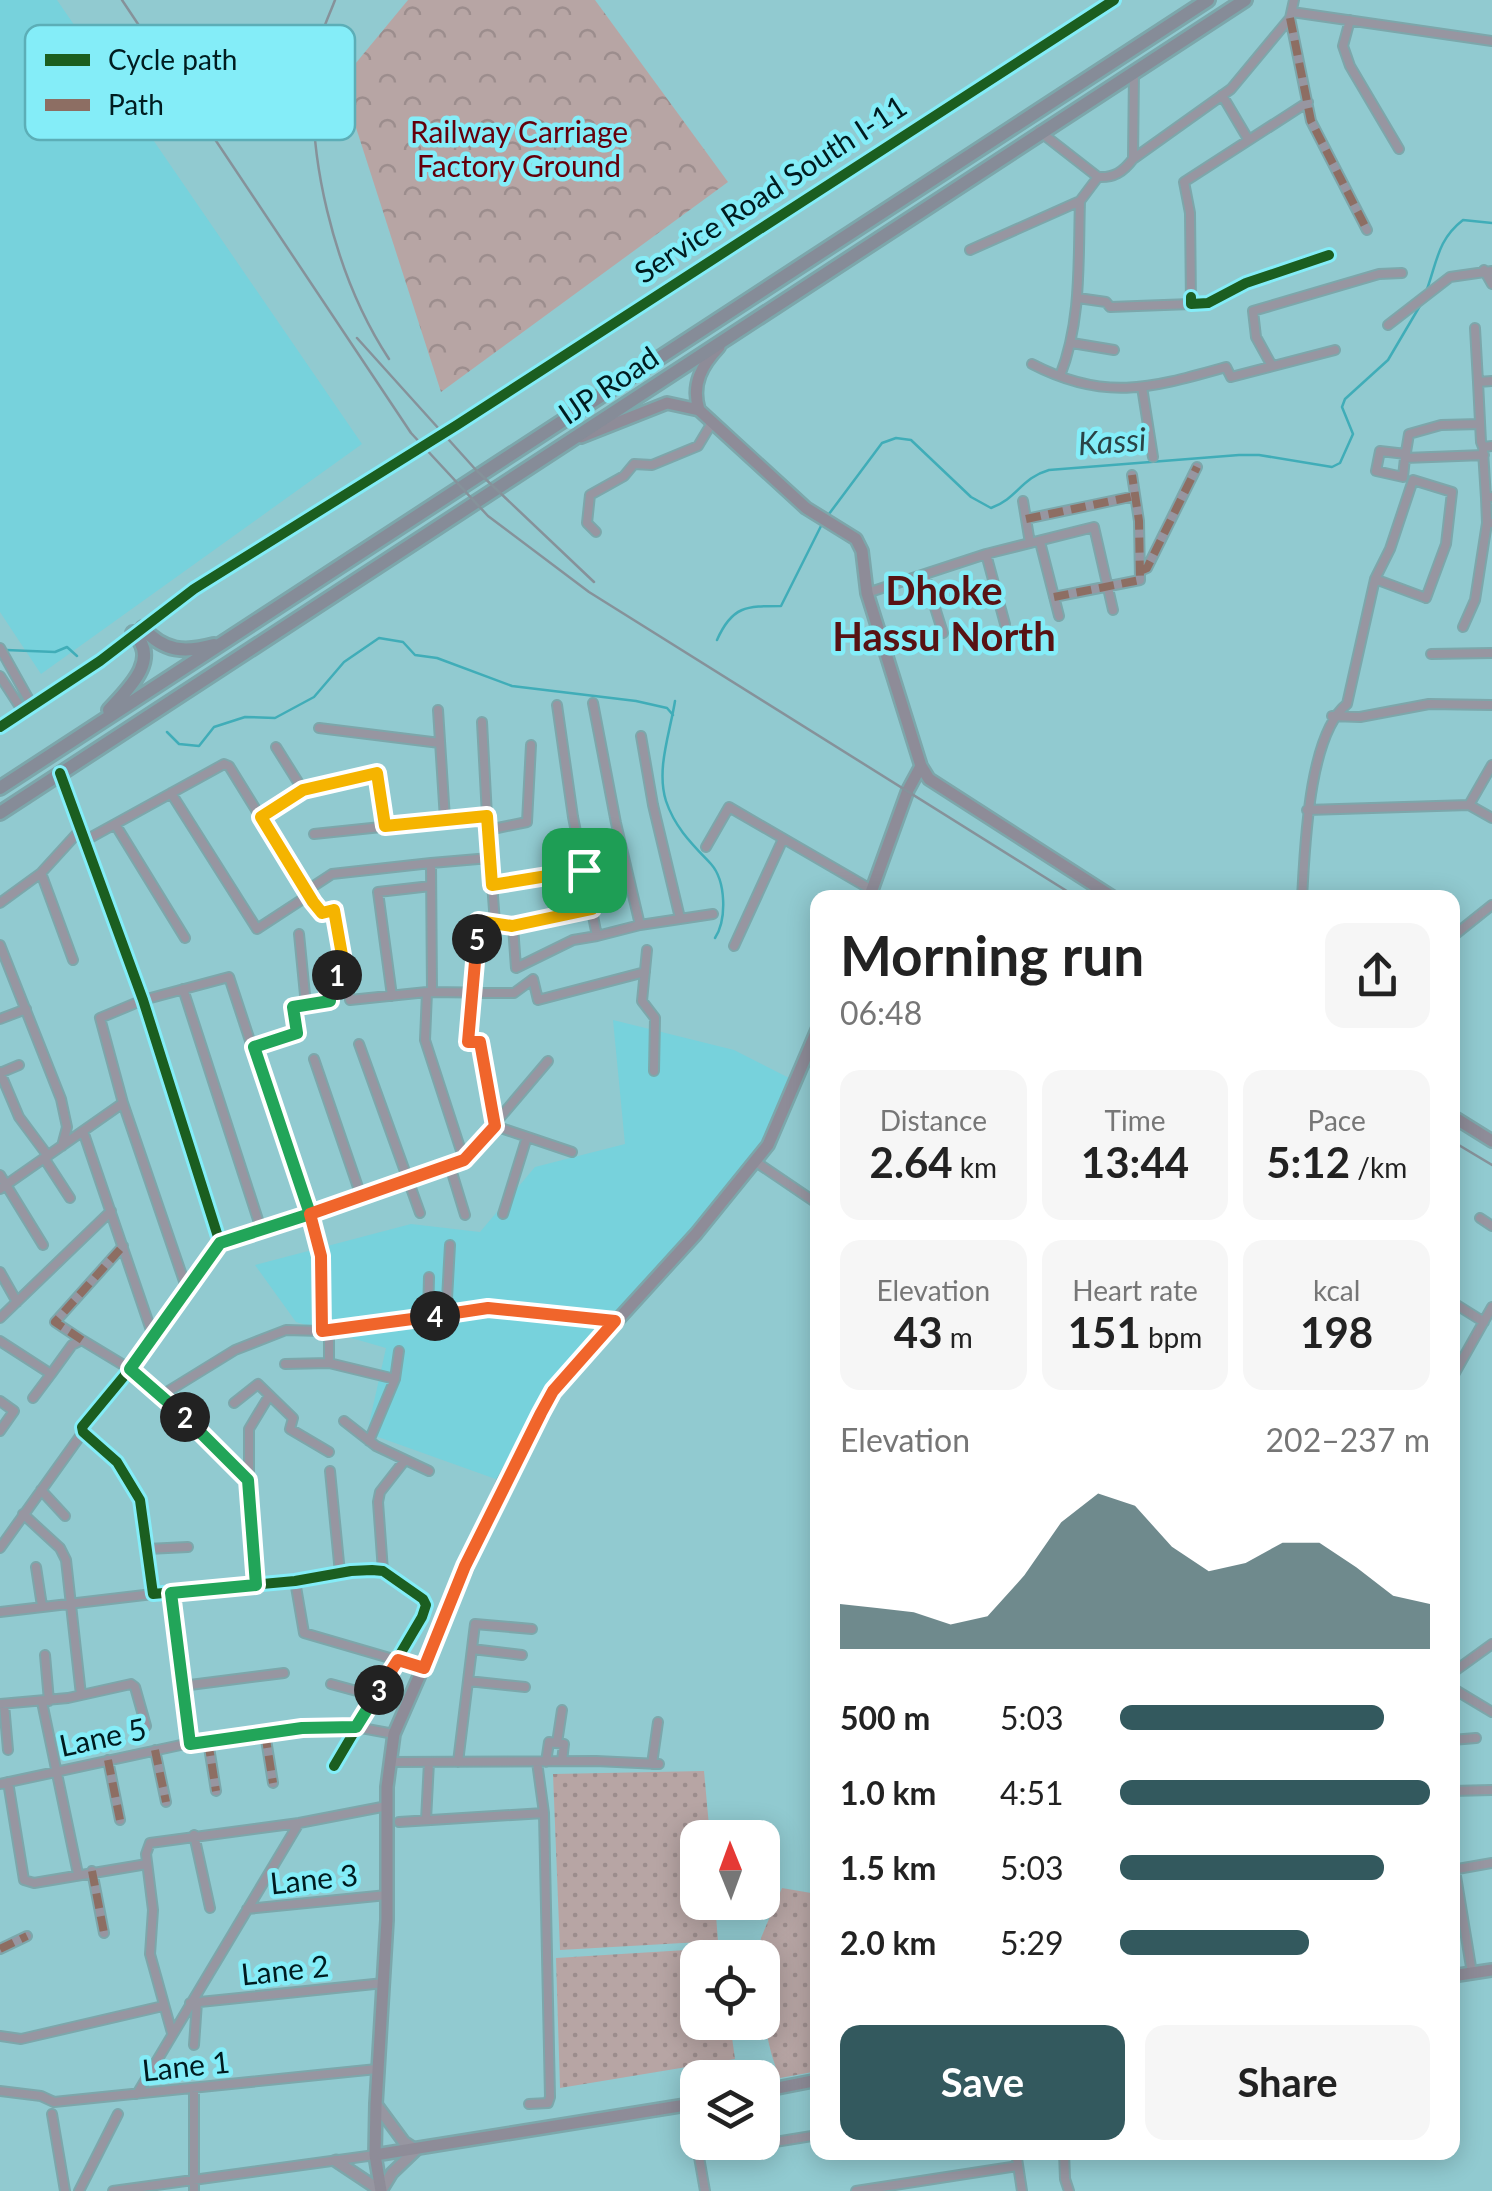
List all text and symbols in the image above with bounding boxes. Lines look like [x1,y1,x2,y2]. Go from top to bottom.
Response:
legend [25,25,355,140]
text: Cycle path [108,42,237,76]
text: Path [108,87,164,121]
street label: Service Road South I-11 [627,87,913,290]
park label: Railway Carriage Factory Ground [410,113,628,183]
street label: IJP Road [551,338,665,431]
water label: Kassi [1076,419,1147,462]
district label: Dhoke Hassu North [832,566,1056,660]
pin [542,828,627,913]
icon: arrive [557,843,612,898]
pin: 5 [452,914,502,964]
text: 5 [469,922,485,956]
text: Morning run [840,922,1144,988]
button: share [1325,923,1430,1028]
pin: 1 [312,950,362,1000]
text: 1 [329,958,345,992]
text: 06:48 [840,993,922,1032]
text: Distance [880,1103,987,1137]
text: Time [1105,1103,1165,1137]
text: Pace [1308,1103,1366,1137]
text: 2.64 [870,1137,953,1187]
text: 13:44 [1081,1137,1189,1187]
text: 5:12 [1266,1137,1350,1187]
text: km [953,1150,997,1184]
text: /km [1350,1150,1407,1184]
text: Elevation [876,1273,990,1307]
text: Heart rate [1072,1273,1198,1307]
text: kcal [1313,1273,1360,1307]
pin: 4 [410,1291,460,1341]
text: 4 [427,1299,443,1333]
text: 43 [894,1307,943,1357]
text: 151 [1068,1307,1141,1357]
text: 198 [1300,1307,1373,1357]
text: m [943,1320,973,1354]
text: bpm [1141,1320,1202,1354]
pin: 2 [160,1392,210,1442]
text: 2 [177,1400,193,1434]
text: Elevation [840,1420,970,1459]
text: 202–237 m [1266,1420,1430,1459]
pin: 3 [354,1665,404,1715]
text: 3 [371,1673,387,1707]
text: 500 m [840,1698,930,1737]
text: 5:03 [1000,1698,1064,1737]
street label: Lane 5 [56,1709,149,1763]
text: 1.0 km [840,1773,936,1812]
text: 4:51 [1000,1773,1064,1812]
north arrow [680,1820,780,1920]
map controls [680,1820,780,2160]
text: 1.5 km [840,1848,936,1887]
text: 5:03 [1000,1848,1064,1887]
street label: Lane 3 [268,1856,359,1901]
text: 2.0 km [840,1923,936,1962]
text: 5:29 [1000,1923,1064,1962]
button: locate [680,1940,780,2040]
street label: Lane 2 [239,1947,330,1992]
button: Save [840,2025,1125,2140]
button: Share [1145,2025,1430,2140]
street label: Lane 1 [140,2043,231,2088]
button: layers [680,2060,780,2160]

